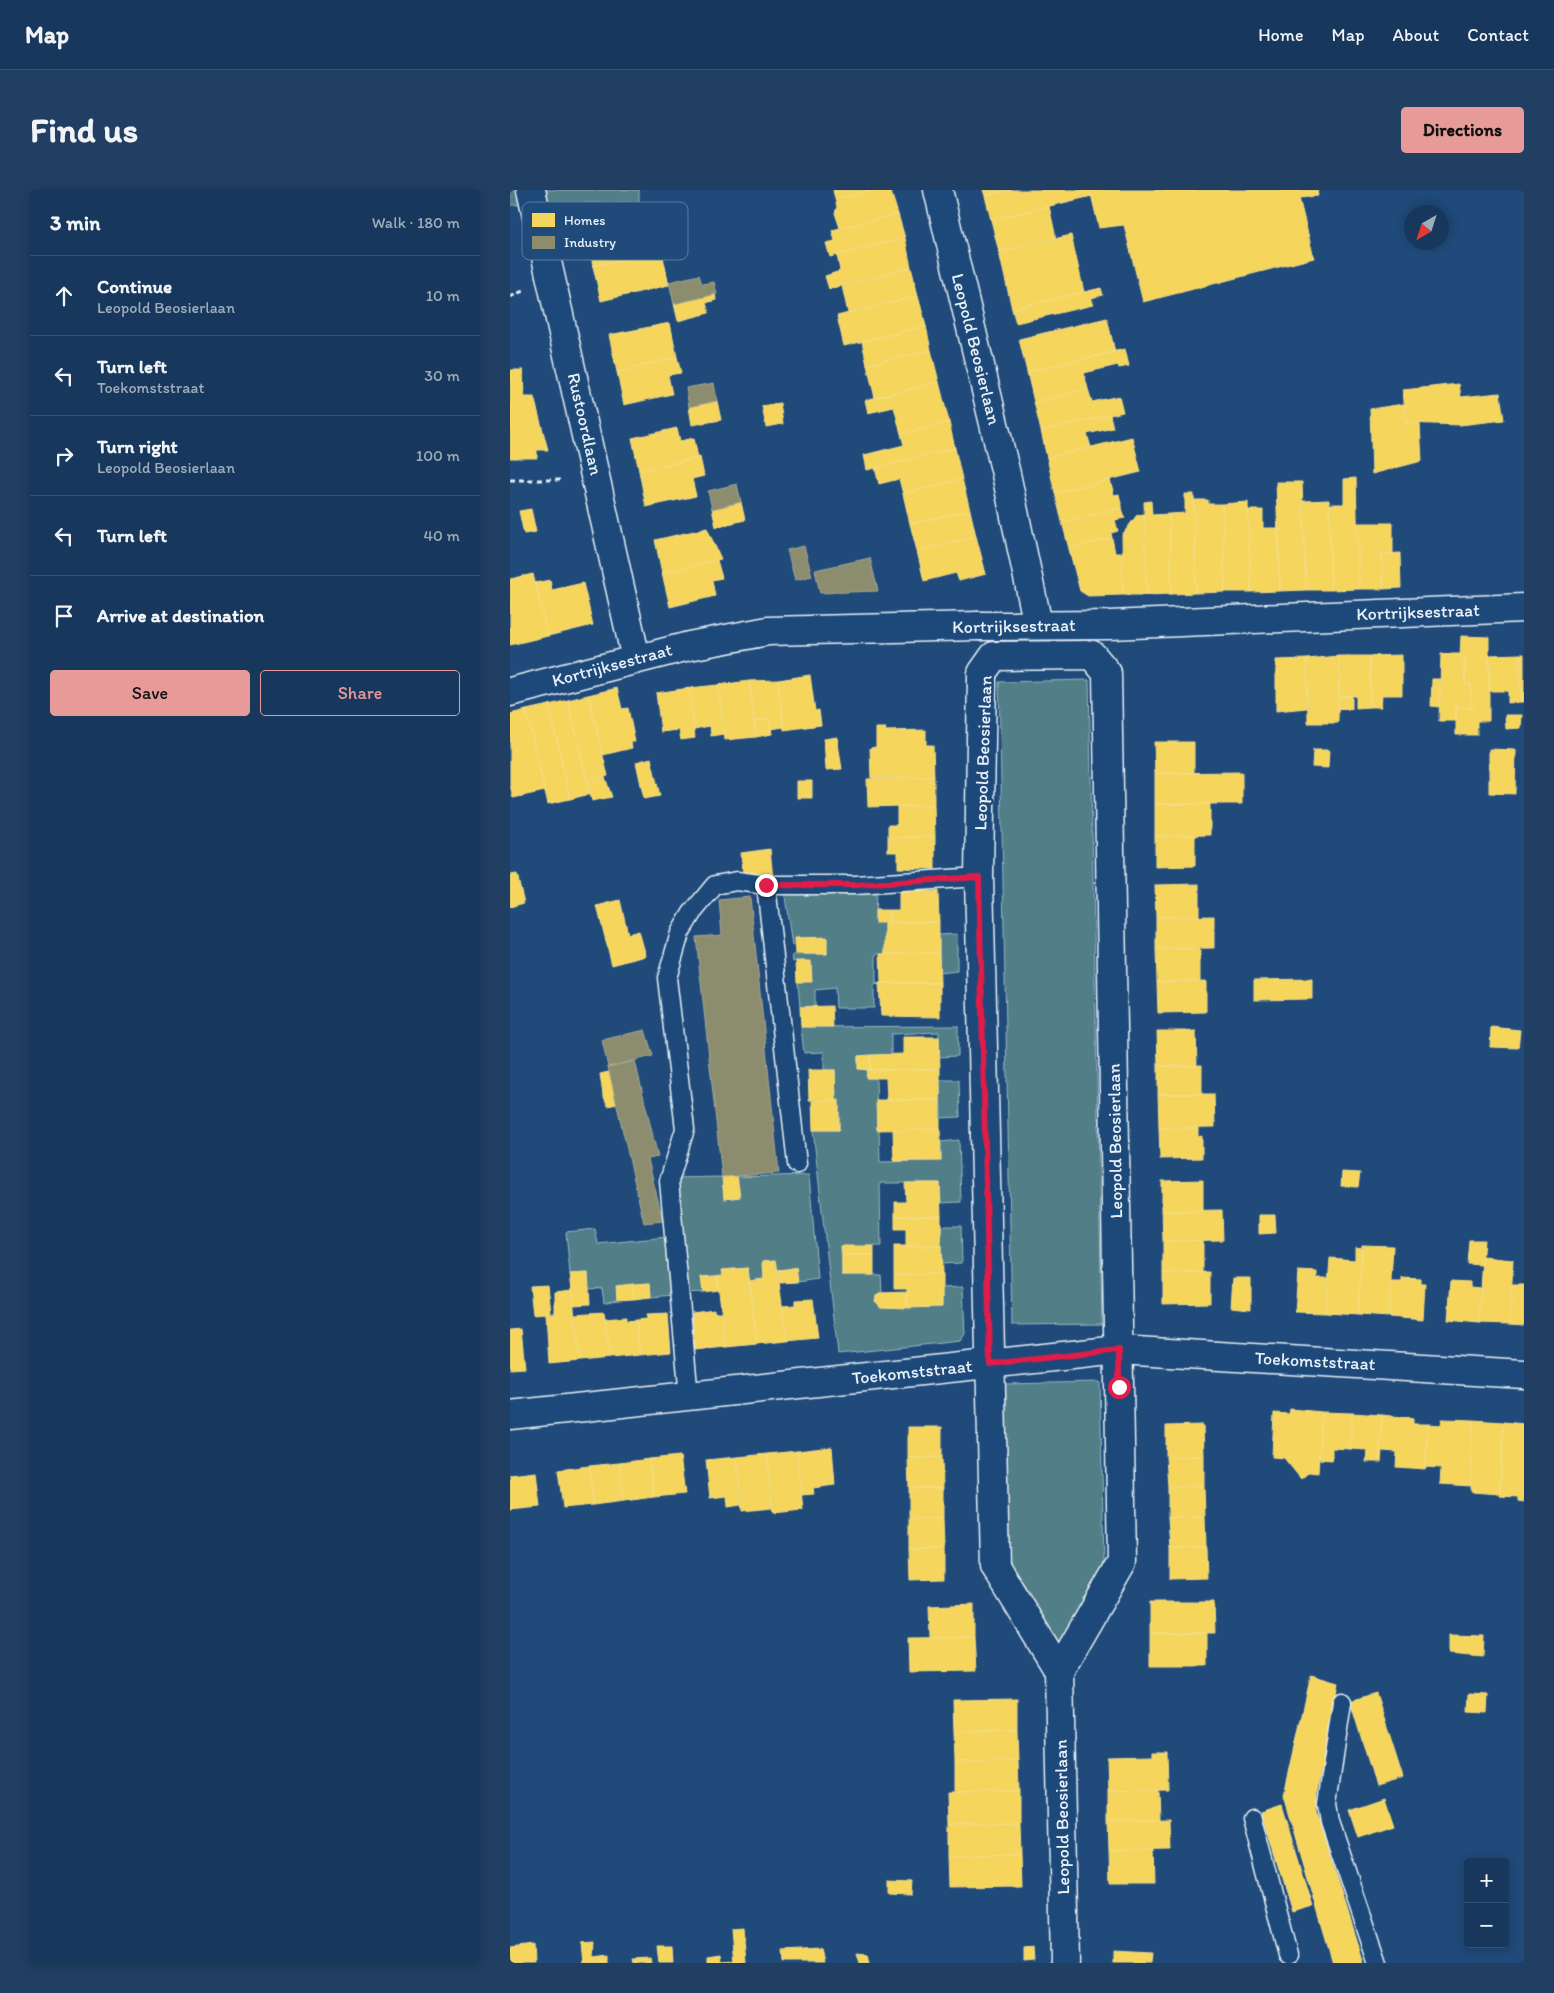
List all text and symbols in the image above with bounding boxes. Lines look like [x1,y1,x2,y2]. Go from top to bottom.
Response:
text: Map [25,20,69,49]
text: Home [1258,24,1304,46]
text: Map [1332,24,1365,46]
text: About [1393,24,1439,46]
text: Contact [1467,24,1529,46]
button: Directions [1401,107,1524,153]
text: Find us [30,109,138,151]
legend [522,202,688,260]
north arrow [1404,205,1449,250]
text: 3 min [50,210,100,235]
text: Homes [564,212,606,229]
text: Walk · 180 m [372,213,460,232]
text: Industry [564,234,616,251]
street label: Leopold Beosierlaan [947,271,1005,427]
text: Continue [97,275,172,298]
icon: ahead [50,282,78,310]
text: 10 m [426,286,460,305]
text: Leopold Beosierlaan [97,298,235,317]
text: Turn left [97,355,167,378]
icon: left [50,362,78,390]
text: 30 m [424,366,460,385]
street label: Rustoordlaan [563,371,607,477]
text: Toekomststraat [97,378,204,397]
text: Turn right [97,435,178,458]
icon: right [50,442,78,470]
text: 100 m [416,446,460,465]
text: Leopold Beosierlaan [97,458,235,477]
icon: left [50,522,78,550]
text: Turn left [97,524,167,547]
text: 40 m [423,526,460,545]
street label: Kortrijksestraat [1356,599,1480,625]
icon: arrive [50,602,78,630]
text: Arrive at destination [97,604,264,627]
street label: Kortrijksestraat [952,614,1076,638]
street label: Kortrijksestraat [549,638,675,692]
button: Save [50,670,250,716]
button: Share [260,670,460,716]
street label: Leopold Beosierlaan [969,675,997,831]
route end [755,874,778,897]
street label: Leopold Beosierlaan [1103,1063,1127,1219]
street label: Toekomststraat [1254,1347,1376,1375]
street label: Toekomststraat [851,1355,973,1389]
route start [1108,1376,1131,1399]
street label: Leopold Beosierlaan [1050,1739,1074,1895]
map controls [1464,1858,1509,1948]
button: + [1464,1858,1509,1903]
button: − [1464,1903,1509,1948]

